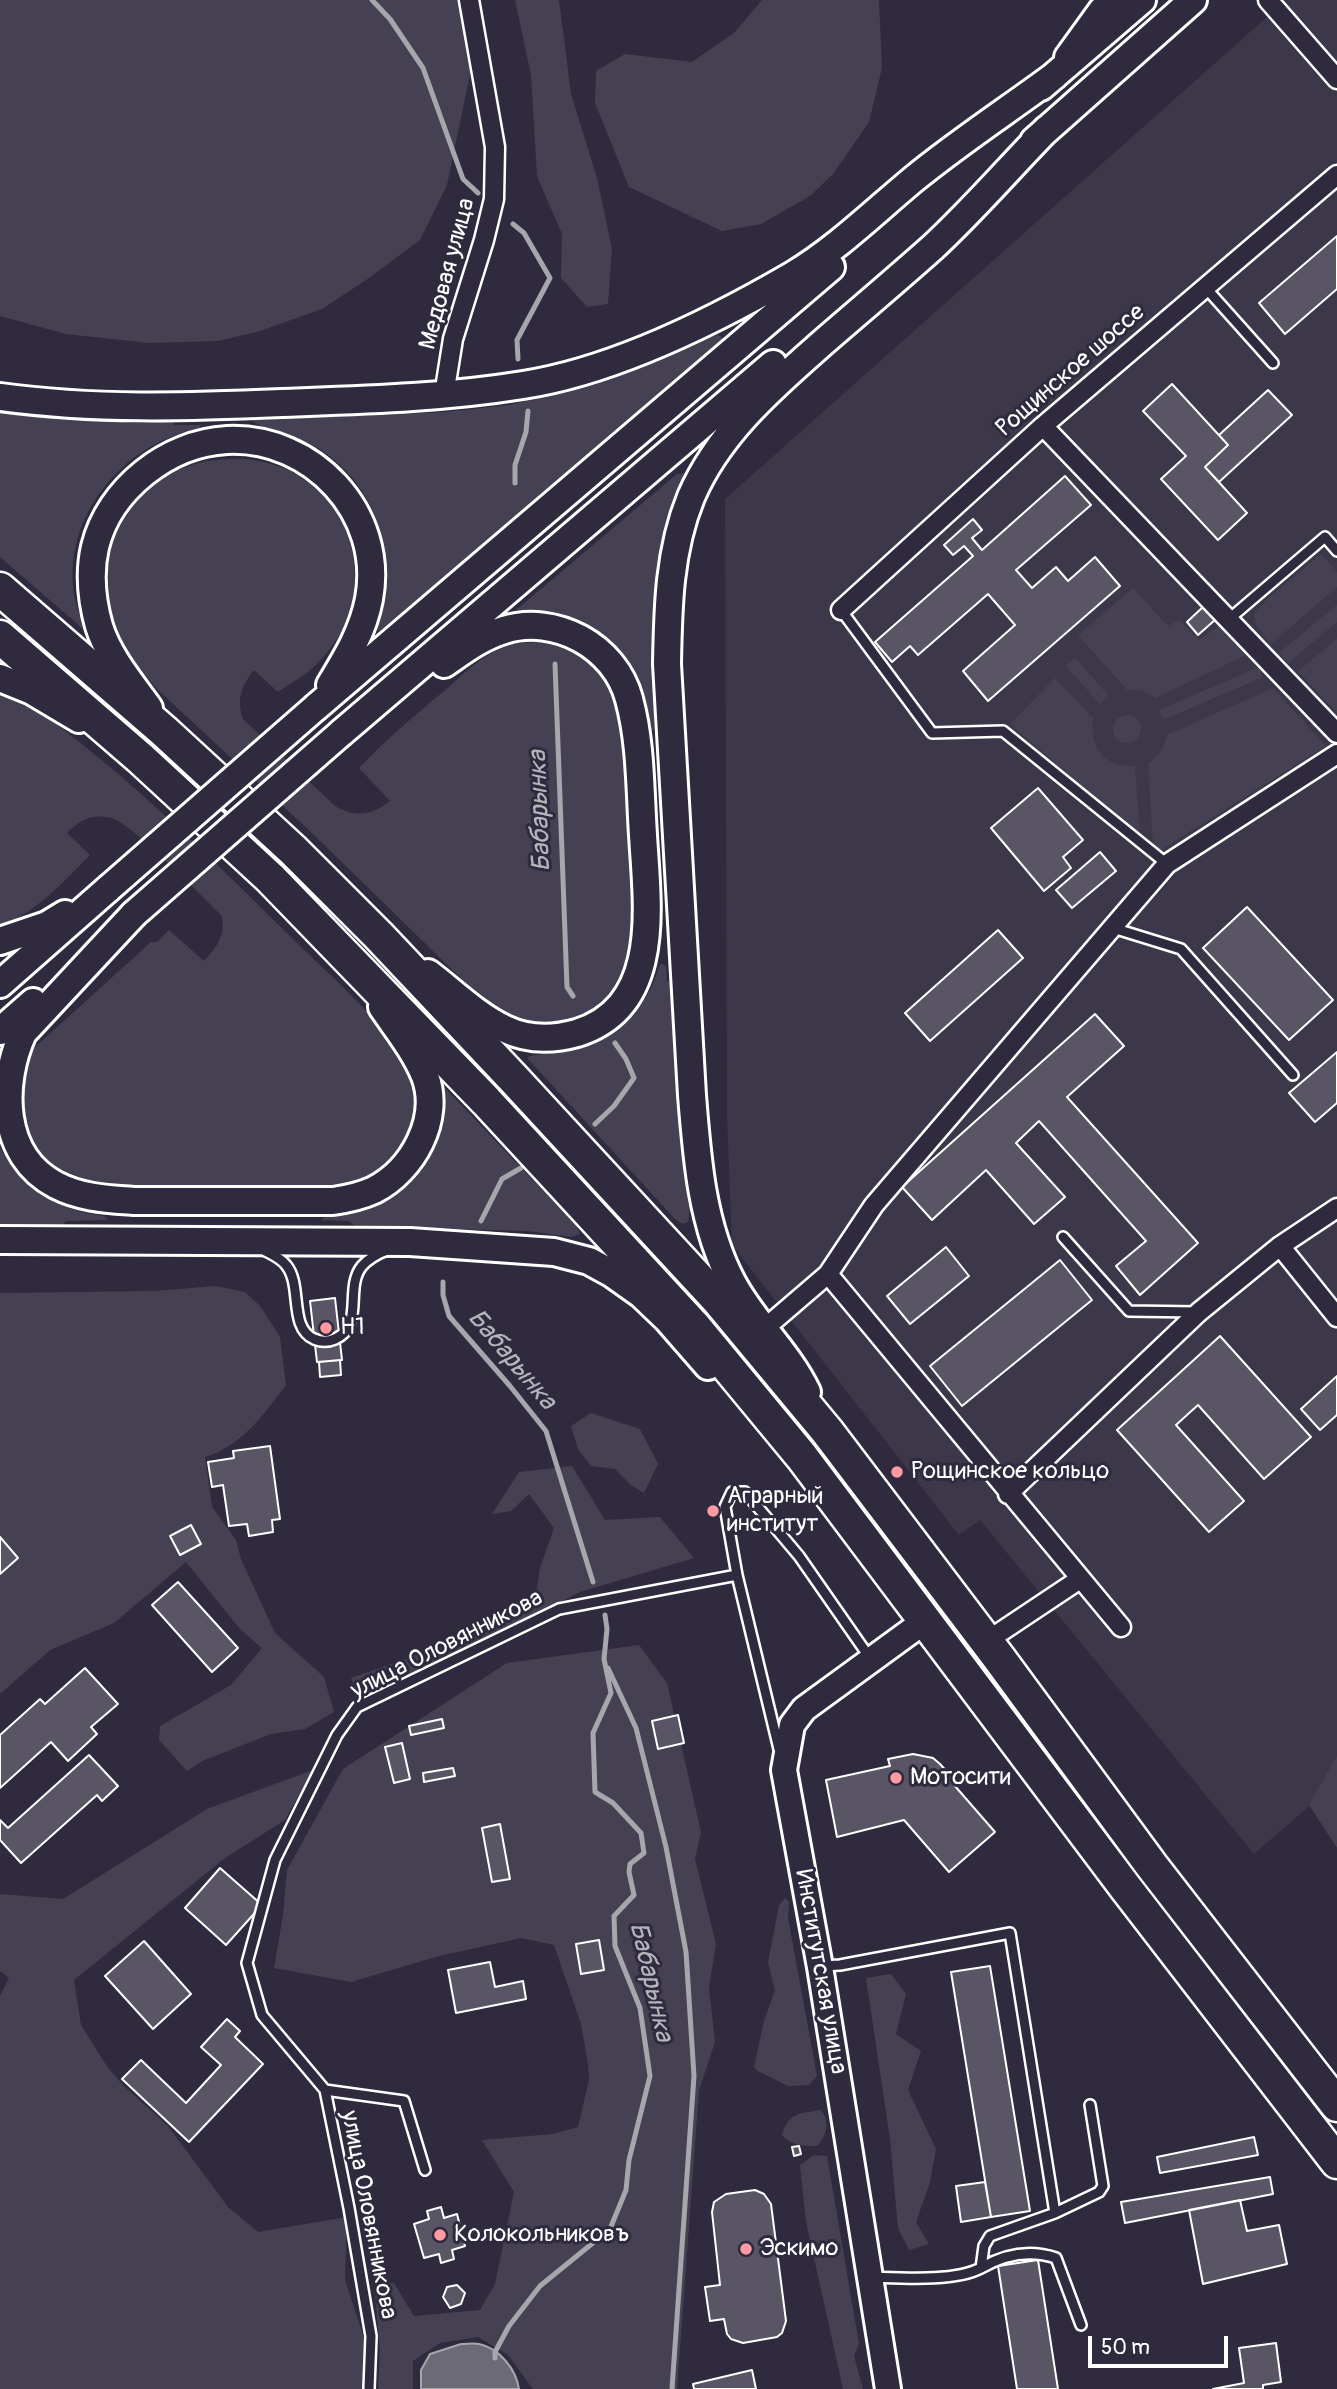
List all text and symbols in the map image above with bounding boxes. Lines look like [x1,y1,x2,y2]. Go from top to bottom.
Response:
street label: Медовая улица [414,195,482,353]
street label: Рощинское шоссе [991,299,1151,443]
water label: Бабарынка [523,750,559,872]
water label: Бабарынка [460,1303,562,1417]
place label: Н1 [340,1314,365,1342]
marker: Н1 [318,1320,334,1336]
place label: Рощинское кольцо [911,1458,1109,1486]
marker: Рощинское кольцо [889,1464,905,1480]
place label: Аграрный институт [727,1483,824,1539]
marker: Аграрный институт [705,1503,721,1519]
street label: улица Оловянникова [346,1584,548,1706]
place label: Мотосити [910,1764,1011,1792]
marker: Мотосити [888,1770,904,1786]
street label: Институтская улица [788,1868,852,2076]
water label: Бабарынка [621,1919,679,2045]
street label: улица Оловянникова [334,2108,402,2322]
place label: Колокольниковъ [454,2221,630,2249]
marker: Колокольниковъ [432,2227,448,2243]
place label: Эскимо [760,2235,838,2263]
marker: Эскимо [738,2241,754,2257]
scale bar [1092,2322,1232,2366]
text: 50 m [1101,2334,1150,2361]

